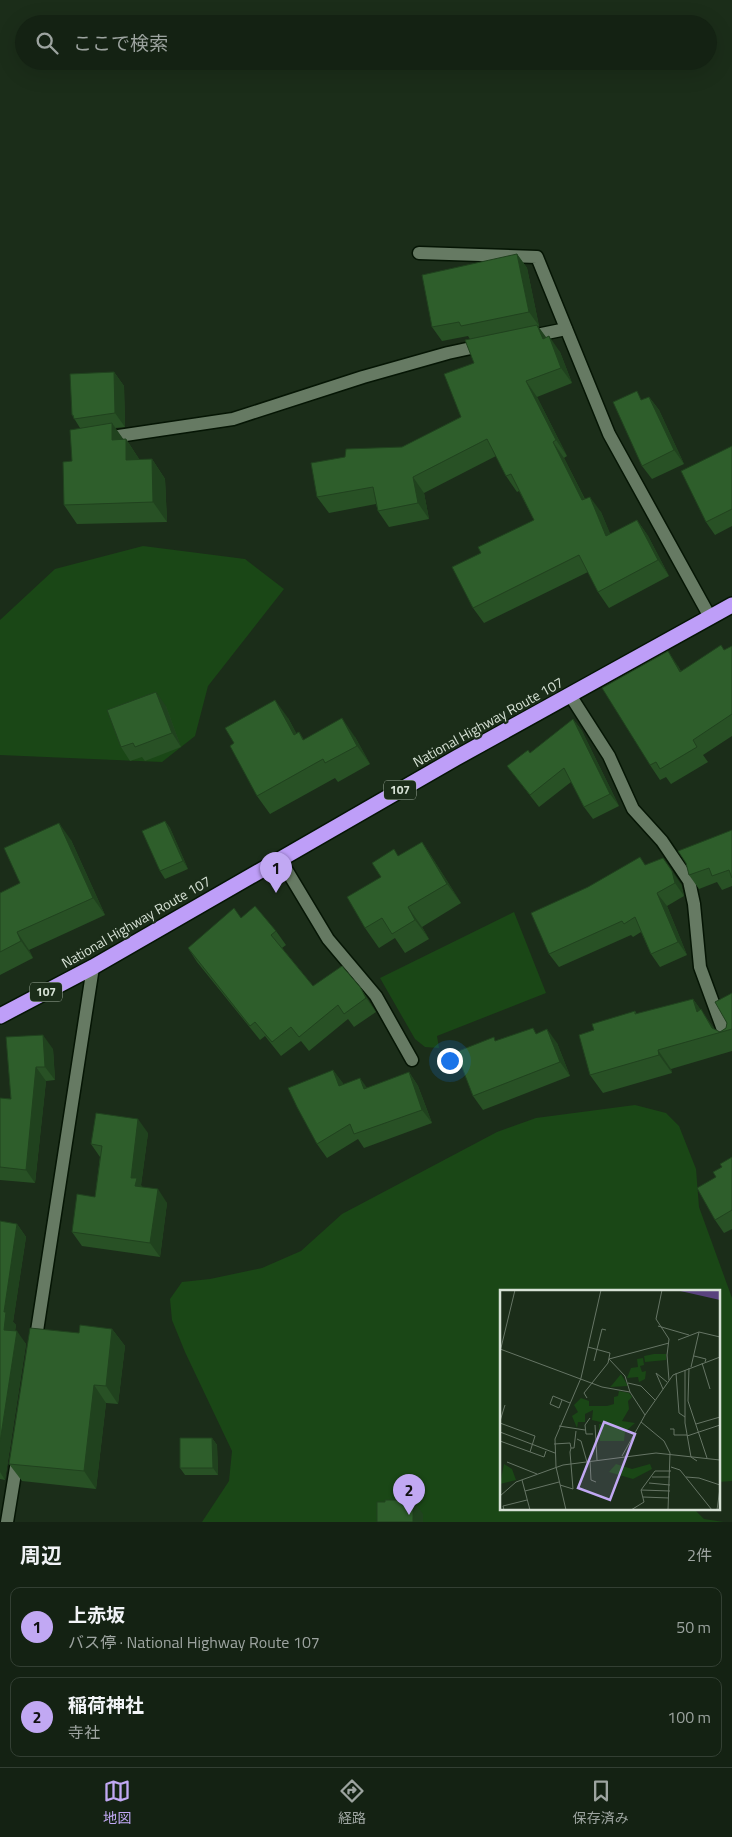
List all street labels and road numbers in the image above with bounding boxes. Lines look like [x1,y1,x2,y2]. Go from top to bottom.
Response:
street label: National Highway Route 107 [409,671,567,772]
road number: 107 [384,780,416,800]
street label: National Highway Route 107 [57,870,214,973]
road number: 107 [30,982,62,1002]

